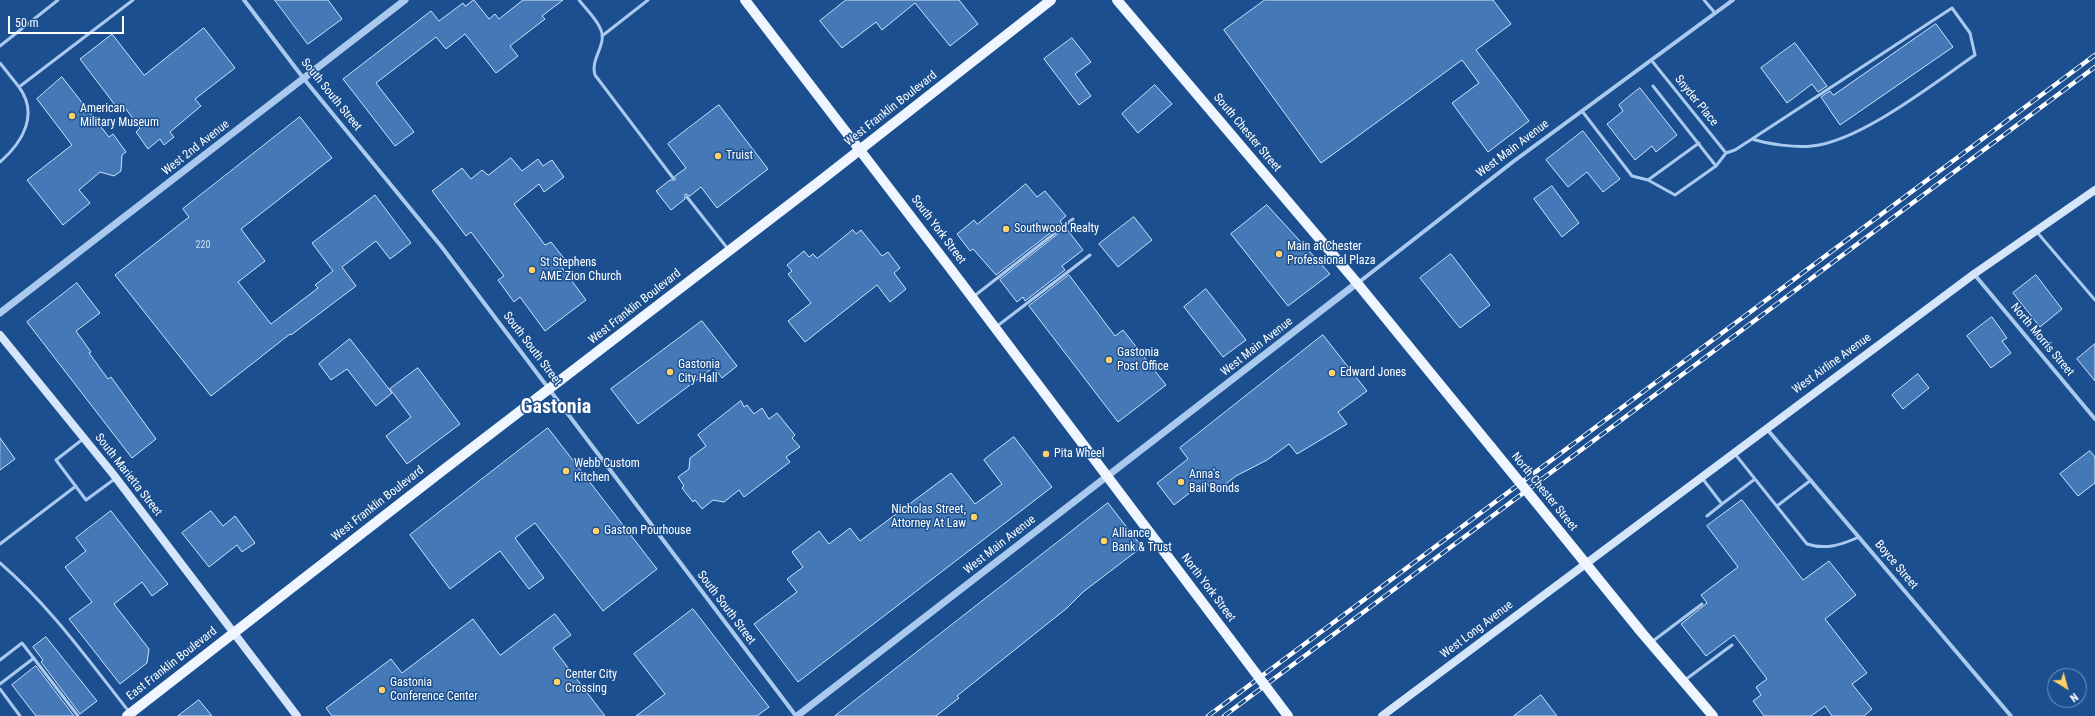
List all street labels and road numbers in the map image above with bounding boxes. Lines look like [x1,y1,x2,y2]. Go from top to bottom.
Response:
street label: South South Street [298,56,364,134]
street label: West Franklin Boulevard [842,68,940,150]
street label: Snyder Place [1671,73,1721,129]
street label: South Chester Street [1210,91,1284,175]
street label: West 2nd Avenue [160,117,232,179]
street label: West Main Avenue [1474,117,1552,181]
street label: South York Street [908,193,968,267]
street label: West Franklin Boulevard [586,266,684,348]
street label: North Morris Street [2007,301,2077,379]
street label: South South Street [500,309,564,389]
street label: West Main Avenue [1218,315,1296,379]
street label: West Airline Avenue [1790,331,1874,397]
street label: South Marietta Street [91,431,165,519]
street label: North Chester Street [1508,450,1580,534]
street label: West Franklin Boulevard [329,463,427,545]
street label: West Main Avenue [961,513,1039,577]
street label: Boyce Street [1871,538,1921,592]
street label: North York Street [1178,551,1238,625]
street label: South South Street [694,568,758,648]
street label: West Long Avenue [1438,598,1516,662]
street label: East Franklin Boulevard [124,624,220,704]

